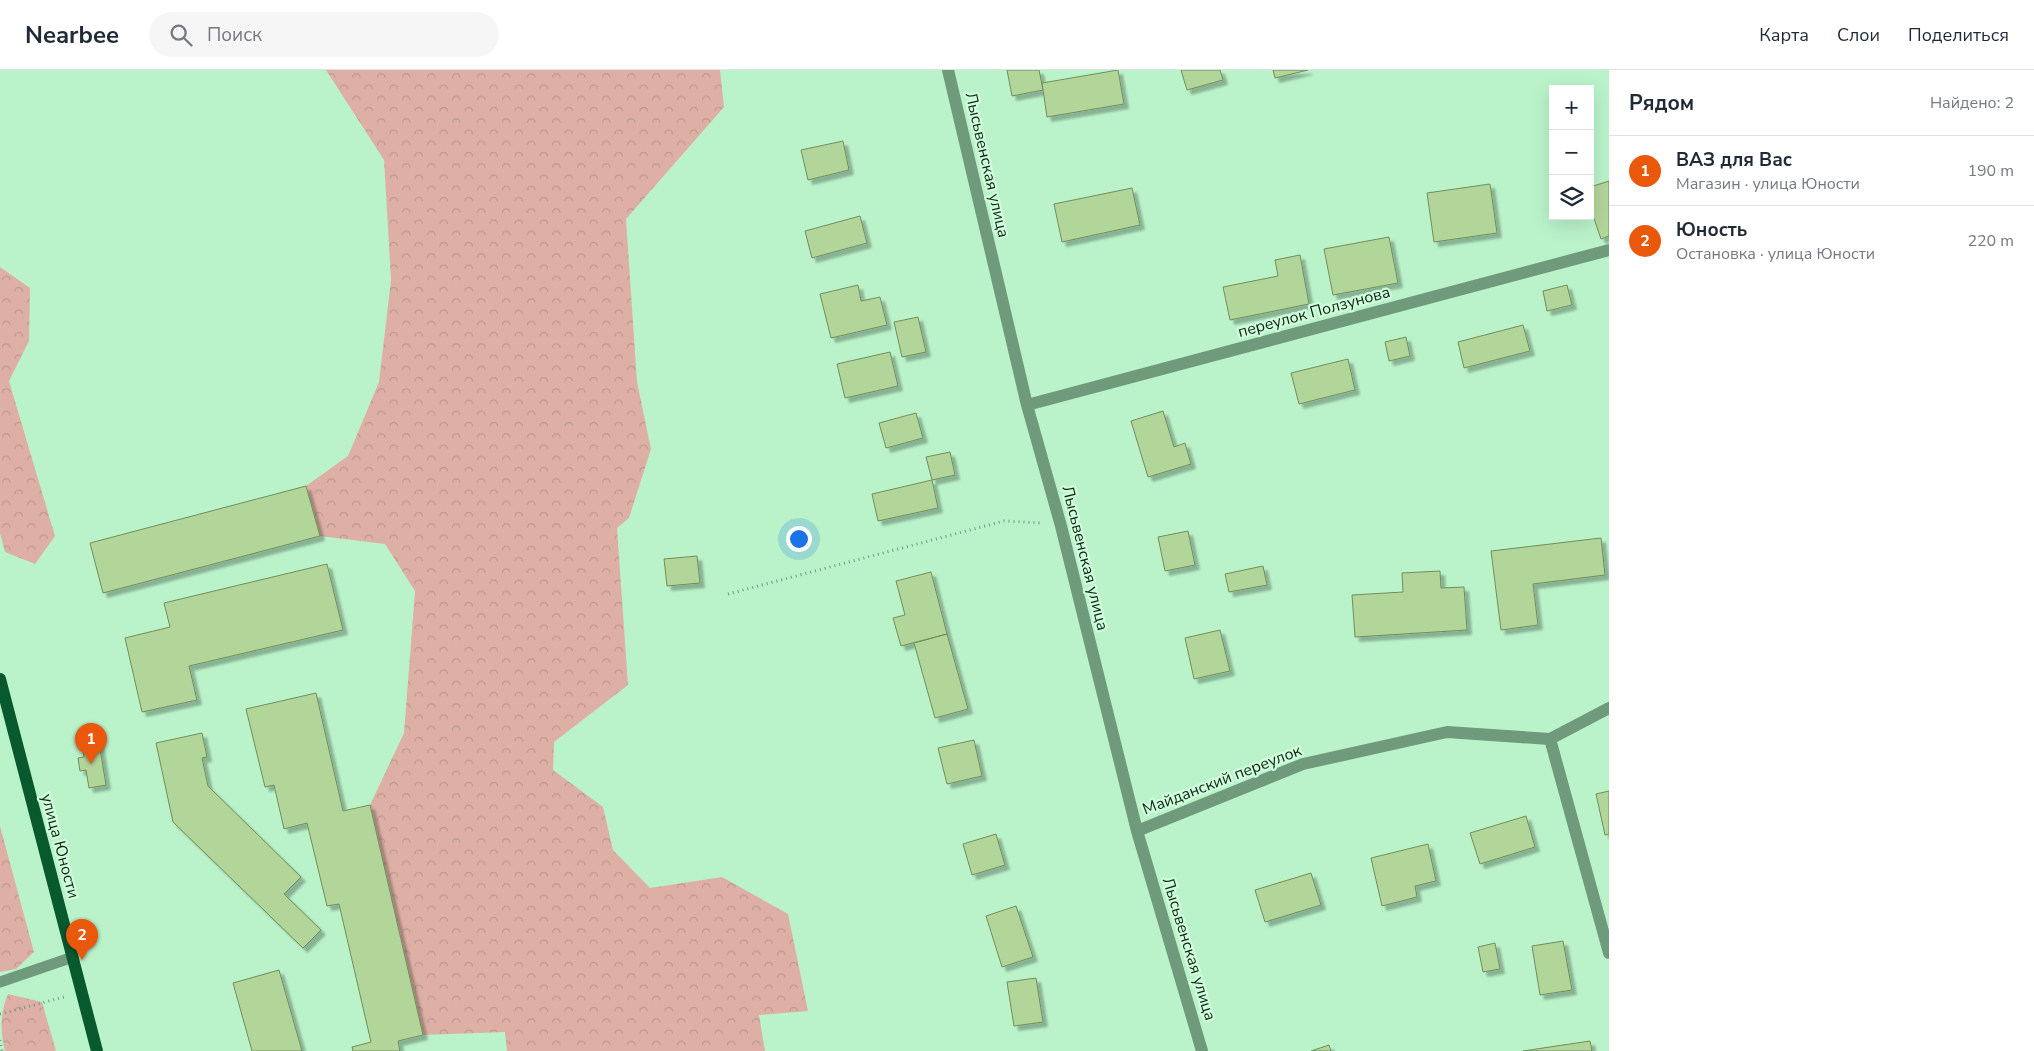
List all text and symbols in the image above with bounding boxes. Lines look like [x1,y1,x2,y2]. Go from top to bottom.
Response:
search box [149,12,499,57]
text: Nearbee [25,19,119,51]
icon: search [167,21,195,49]
text: Поиск [207,22,262,48]
text: Карта [1759,23,1809,47]
text: Слои [1837,23,1880,47]
text: Поделиться [1908,23,2009,47]
map controls [1549,85,1594,220]
button: + [1549,85,1594,130]
text: Рядом [1629,89,1694,117]
street label: Лысьвенская улица [960,90,1014,240]
text: Найдено: 2 [1930,92,2014,114]
button: − [1549,130,1594,175]
text: ВАЗ для Вас [1676,147,1792,173]
text: 1 [1640,160,1650,182]
text: 190 m [1967,160,2014,182]
text: Магазин · улица Юности [1676,173,1860,195]
button: layers [1549,175,1594,220]
text: Юность [1676,217,1747,243]
text: 2 [1640,230,1650,252]
text: 220 m [1967,230,2014,252]
text: Остановка · улица Юности [1676,243,1875,265]
street label: переулок Ползунова [1235,281,1393,343]
street label: Лысьвенская улица [1056,483,1114,633]
your location [786,526,812,552]
pin: 1 [75,723,107,764]
street label: Майданский переулок [1139,739,1305,820]
street label: улица Юности [35,791,85,901]
street label: Лысьвенская улица [1157,875,1221,1023]
pin: 2 [66,919,98,960]

